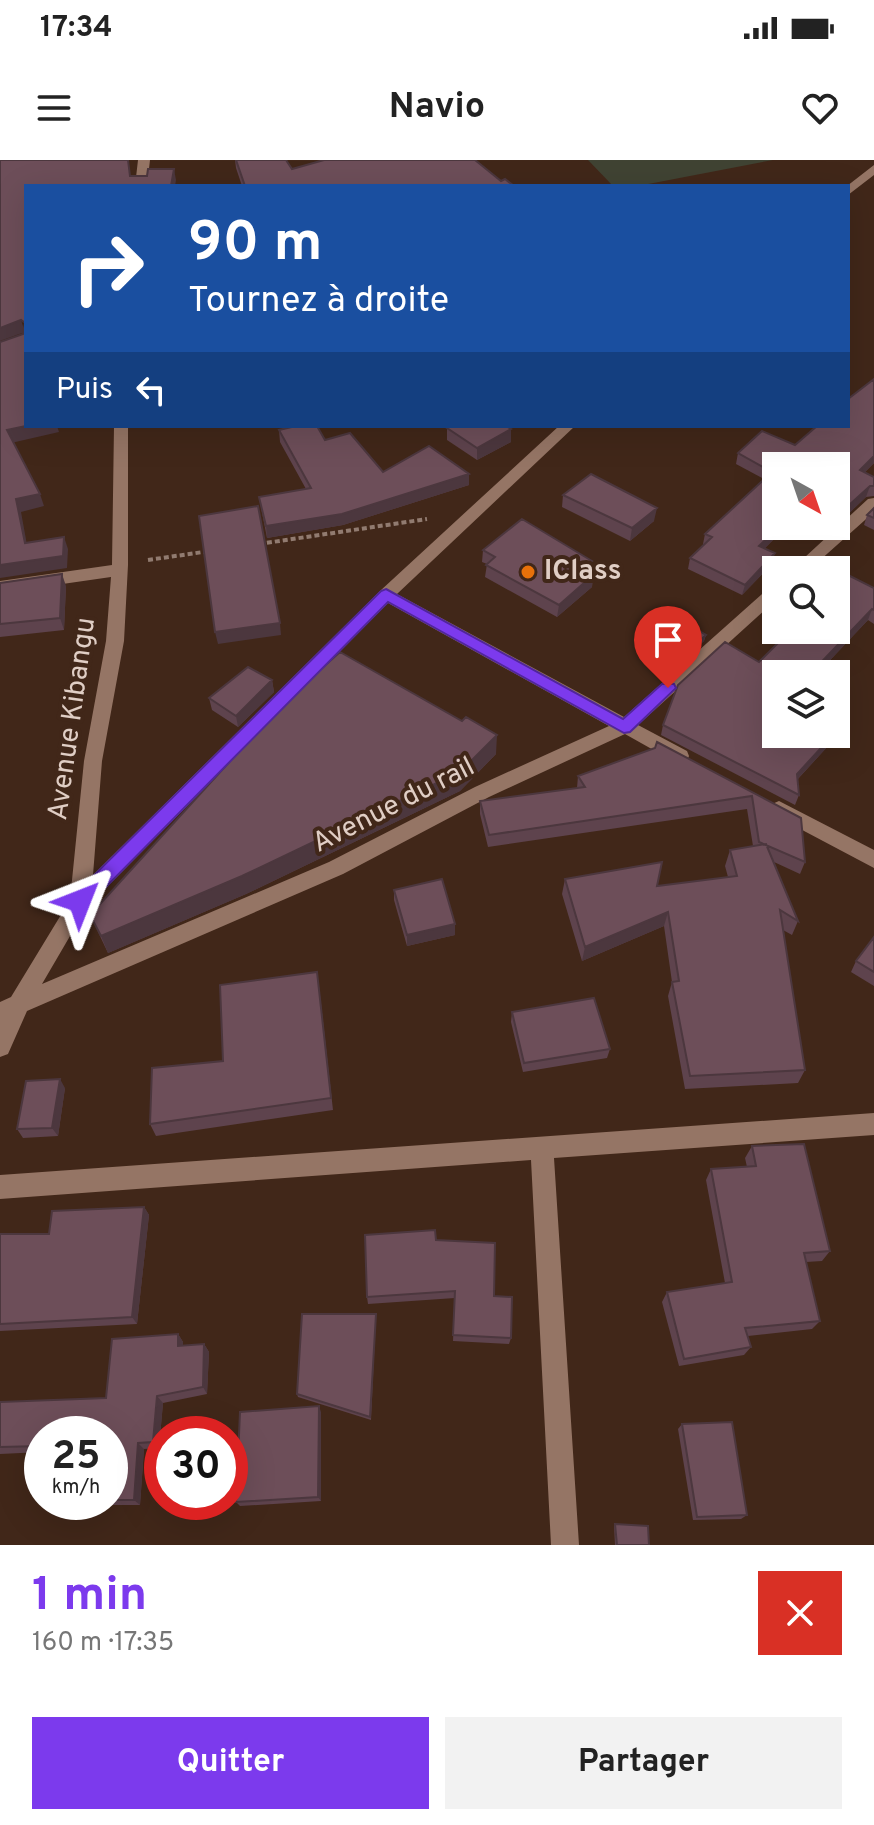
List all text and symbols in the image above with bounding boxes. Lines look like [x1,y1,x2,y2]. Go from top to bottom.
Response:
text: 17:34 [40,10,113,47]
text: Navio [389,85,485,131]
icon: menu [32,86,76,130]
icon: heart [798,86,842,130]
text: 90 m [188,210,323,280]
icon: right [56,216,160,320]
text: Tournez à droite [188,279,449,325]
icon: left [129,368,173,412]
text: Puis [56,372,113,409]
north arrow [762,452,850,540]
map controls [762,452,850,748]
place label: IClass [544,554,621,590]
button: search [762,556,850,644]
marker: IClass [519,563,537,581]
pin [634,606,702,688]
street label: Avenue Kibangu [41,615,105,823]
icon: arrive [646,618,690,662]
button: layers [762,660,850,748]
street label: Avenue du rail [307,750,481,862]
position arrow [38,859,122,943]
speed limit sign: 30 [144,1416,248,1520]
text: 25 [52,1433,100,1483]
text: km/h [52,1475,100,1501]
text: 1 min [32,1567,147,1627]
button: close [758,1571,842,1655]
text: 160 m · 17:35 [32,1627,174,1660]
button: Quitter [32,1717,429,1809]
button: Partager [445,1717,842,1809]

